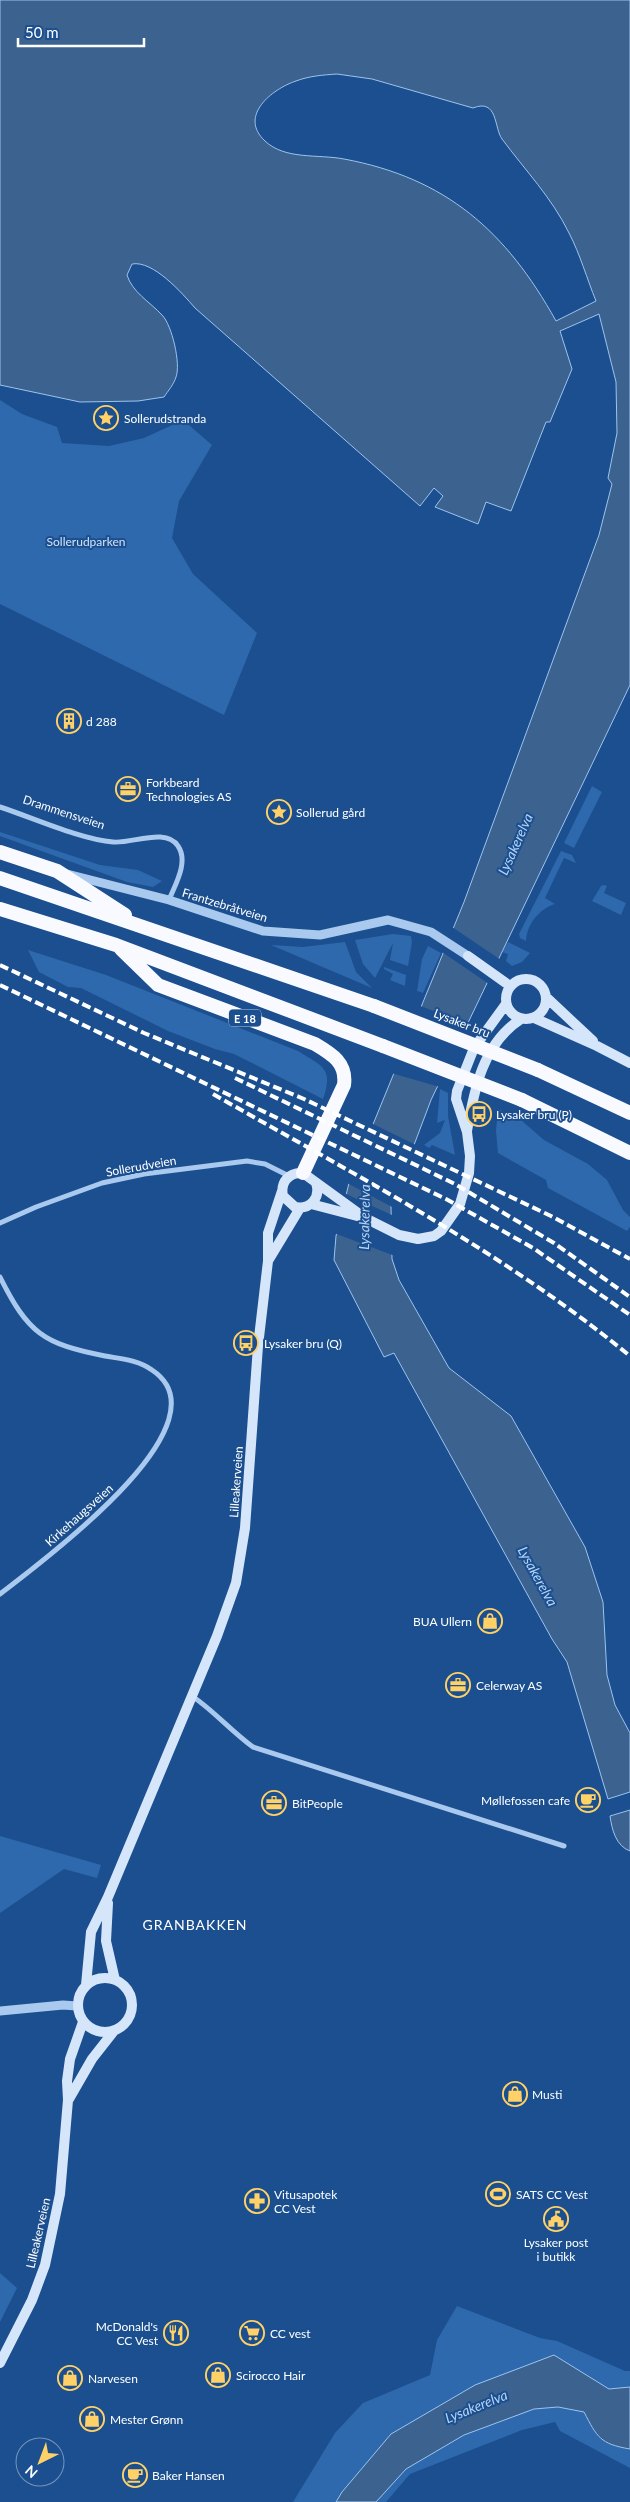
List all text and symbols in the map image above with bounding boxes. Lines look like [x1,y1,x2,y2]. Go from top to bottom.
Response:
scale bar [18,15,144,47]
text: 50 m [25,23,59,41]
place icon: Sollerudstranda [93,405,119,431]
place label: Sollerudstranda [124,411,206,426]
park label: Sollerudparken [47,534,125,549]
building icon: d 288 [56,708,82,734]
place label: d 288 [86,714,117,729]
place label: Forkbeard Technologies AS [146,775,231,804]
office icon: Forkbeard Technologies AS [115,776,141,802]
street label: Drammensveien [21,792,107,832]
place icon: Sollerud gård [266,799,292,825]
place label: Sollerud gård [296,805,365,820]
water label: Lysakerelva [494,811,536,877]
street label: Frantzebråtveien [180,885,270,925]
street label: Lysaker bru [432,1005,492,1041]
road number: E 18 [229,1010,261,1026]
bus stop icon: Lysaker bru (P) [466,1101,492,1127]
place label: Lysaker bru (P) [496,1107,572,1122]
street label: Sollerudveien [105,1152,177,1180]
water label: Lysakerelva [355,1184,373,1250]
bus stop icon: Lysaker bru (Q) [233,1330,259,1356]
place label: Lysaker bru (Q) [264,1336,342,1351]
street label: Lilleakerveien [226,1446,246,1518]
street label: Kirkehaugsveien [42,1481,116,1549]
water label: Lysakerelva [515,1543,561,1609]
shop icon: BUA Ullern [477,1608,503,1634]
place label: BUA Ullern [413,1614,472,1629]
office icon: Celerway AS [445,1672,471,1698]
place label: Celerway AS [476,1678,542,1693]
cafe icon: Møllefossen cafe [575,1787,601,1813]
office icon: BitPeople [261,1790,287,1816]
place label: Møllefossen cafe [481,1793,570,1808]
place label: BitPeople [292,1796,343,1811]
district label: GRANBAKKEN [143,1916,247,1933]
shop icon: Musti [502,2081,528,2107]
place label: Musti [532,2087,562,2102]
sports icon: SATS CC Vest [485,2181,511,2207]
place label: Vitusapotek CC Vest [274,2187,338,2216]
place label: SATS CC Vest [516,2187,589,2202]
pharmacy icon: Vitusapotek CC Vest [244,2188,270,2214]
street label: Lilleakerveien [23,2196,53,2270]
public building icon: Lysaker post i butikk [543,2206,569,2232]
place label: Lysaker post i butikk [524,2235,589,2264]
place label: McDonald's CC Vest [96,2319,159,2348]
restaurant icon: McDonald's CC Vest [163,2320,189,2346]
supermarket icon: CC vest [239,2320,265,2346]
place label: CC vest [270,2326,311,2341]
shop icon: Scirocco Hair [205,2362,231,2388]
shop icon: Narvesen [57,2365,83,2391]
place label: Scirocco Hair [236,2368,306,2383]
place label: Narvesen [88,2371,138,2386]
water label: Lysakerelva [442,2386,510,2426]
shop icon: Mester Grønn [79,2406,105,2432]
place label: Mester Grønn [110,2412,183,2427]
north arrow [15,2437,65,2487]
text: N [21,2462,41,2482]
cafe icon: Baker Hansen [122,2462,148,2488]
place label: Baker Hansen [152,2468,225,2483]

